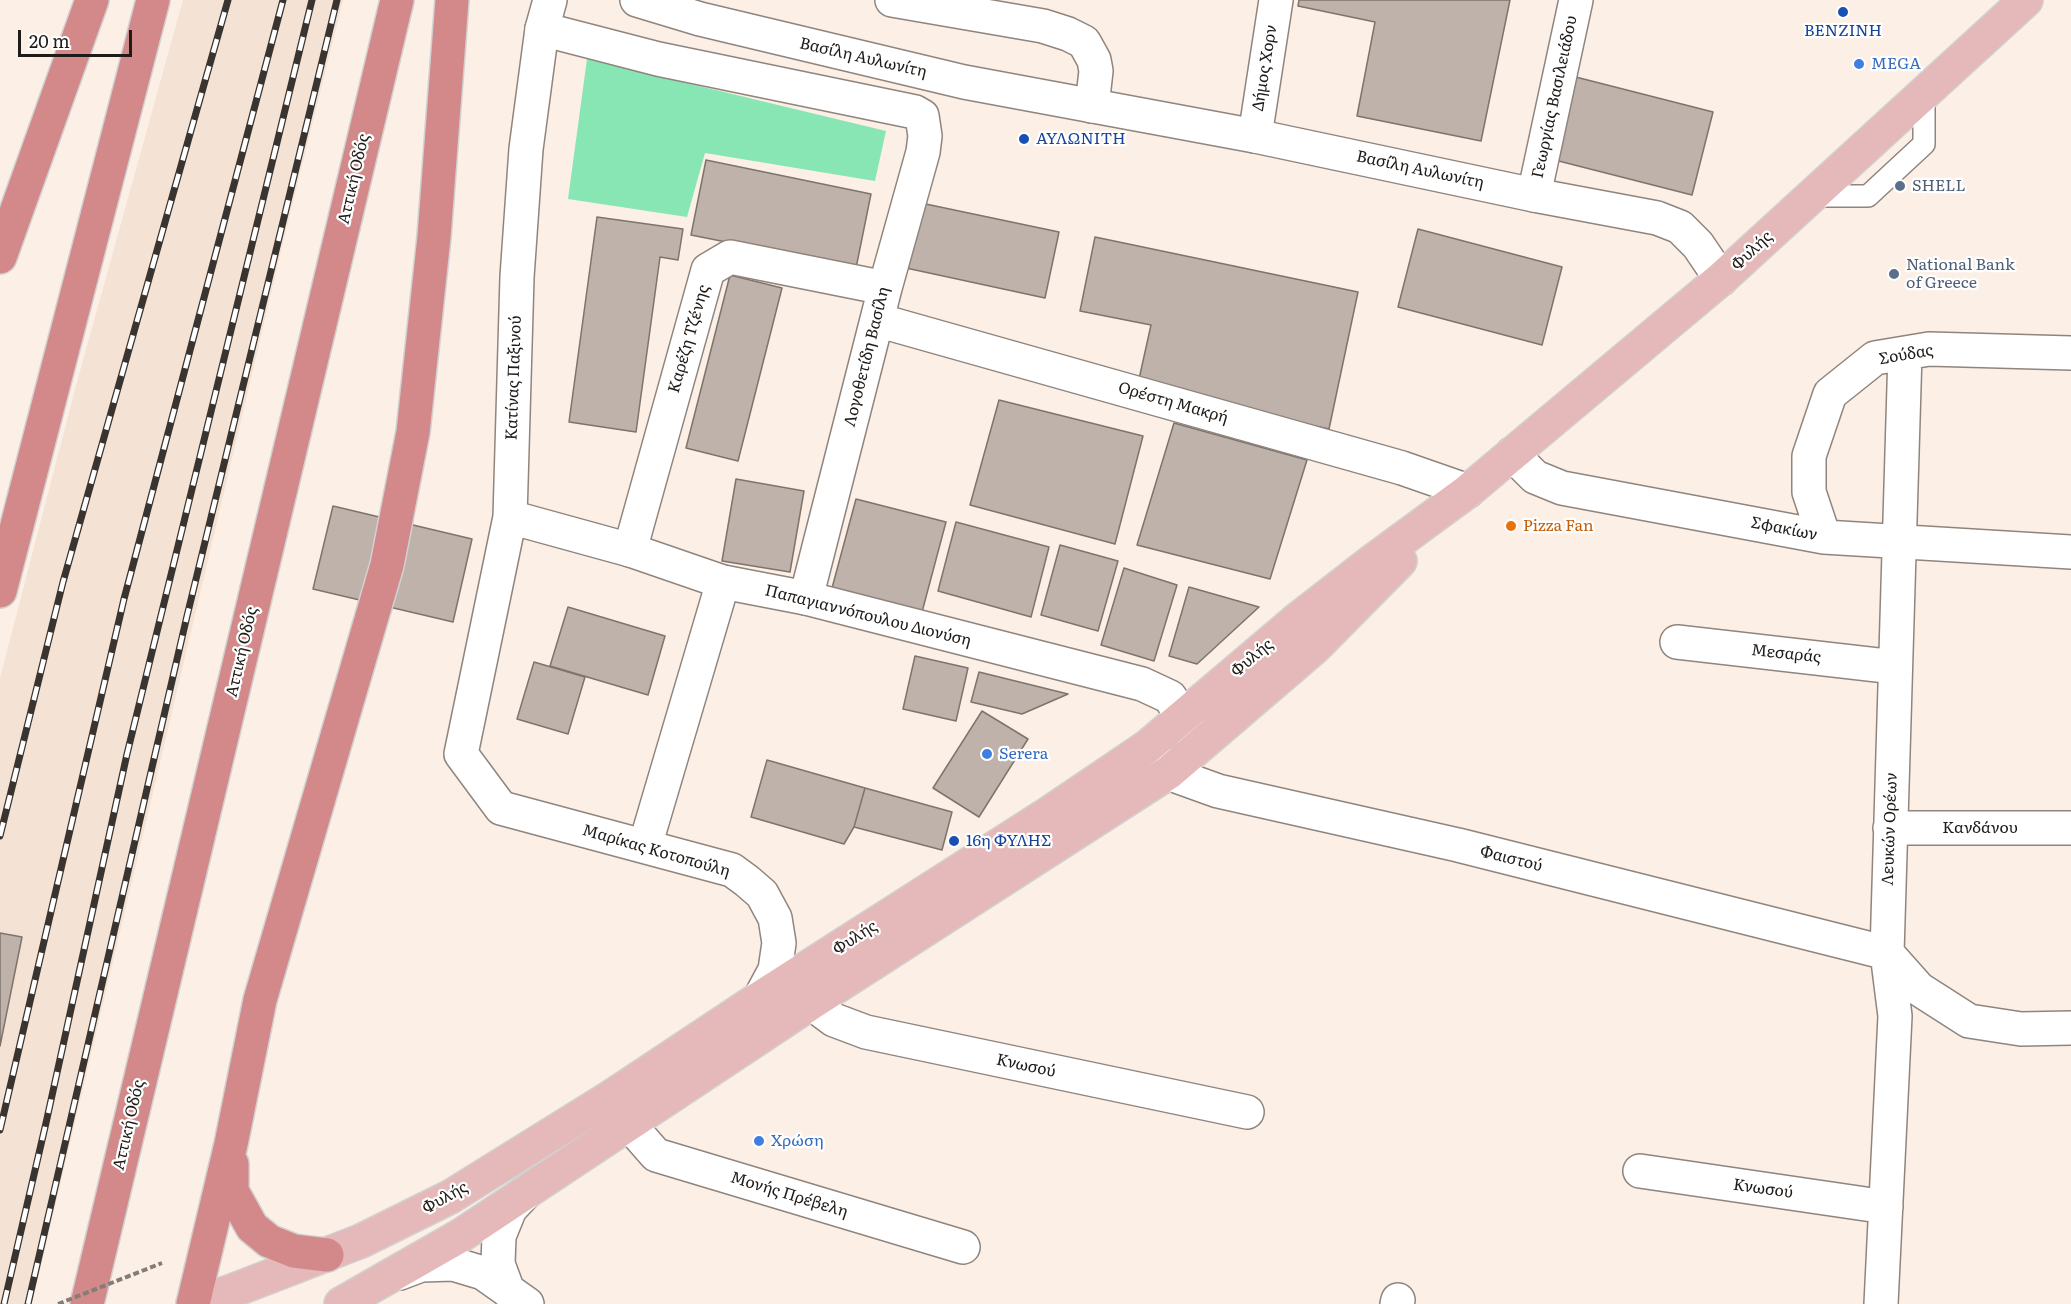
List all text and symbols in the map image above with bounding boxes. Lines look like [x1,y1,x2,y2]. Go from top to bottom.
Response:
marker: ΒΕΝΖΙΝΗ [1836,5,1850,19]
street label: Γεωργίας Βασιλειάδου [1528,14,1582,180]
scale bar [21,18,135,56]
place label: ΒΕΝΖΙΝΗ [1804,21,1882,41]
street label: Δήμος Χορν [1249,23,1281,113]
text: 20 m [29,27,70,54]
street label: Βασίλη Αυλωνίτη [798,34,928,82]
place label: MEGA [1871,54,1921,74]
marker: MEGA [1852,57,1866,71]
place label: ΑΥΛΩΝΙΤΗ [1036,129,1126,149]
street label: Αττική Οδός [334,132,374,226]
marker: ΑΥΛΩΝΙΤΗ [1017,132,1031,146]
street label: Βασίλη Αυλωνίτη [1355,147,1485,193]
place label: SHELL [1912,176,1966,196]
marker: SHELL [1893,179,1907,193]
street label: Φυλής [1727,227,1777,275]
place label: National Bank of Greece [1906,255,2015,293]
marker: National Bank of Greece [1887,267,1901,281]
street label: Καρέζη Τζένης [664,283,714,395]
street label: Λογοθετίδη Βασίλη [840,285,894,429]
street label: Κατίνας Παξινού [502,315,526,441]
street label: Σούδας [1877,341,1935,369]
street label: Ορέστη Μακρή [1116,378,1230,428]
street label: Σφακίων [1749,513,1819,545]
place label: Pizza Fan [1523,516,1594,536]
marker: Pizza Fan [1504,519,1518,533]
street label: Παπαγιαννόπουλου Διονύση [763,581,973,651]
street label: Αττική Οδός [222,605,262,699]
street label: Φυλής [1227,635,1277,681]
street label: Μεσαράς [1750,641,1822,667]
place label: Serera [999,744,1048,764]
marker: Serera [980,747,994,761]
street label: Λευκών Ορέων [1878,772,1902,886]
street label: Κανδάνου [1942,818,2018,838]
street label: Μαρίκας Κοτοπούλη [580,821,732,881]
place label: 16η ΦΥΛΗΣ [966,831,1052,851]
marker: 16η ΦΥΛΗΣ [947,834,961,848]
street label: Φαιστού [1478,842,1544,876]
street label: Φυλής [829,917,881,959]
street label: Κνωσού [995,1050,1057,1082]
street label: Αττική Οδός [109,1078,149,1172]
place label: Χρώση [771,1131,823,1151]
marker: Χρώση [752,1134,766,1148]
street label: Μονής Πρέβελη [728,1168,850,1222]
street label: Κνωσού [1732,1175,1794,1203]
street label: Φυλής [419,1178,471,1218]

